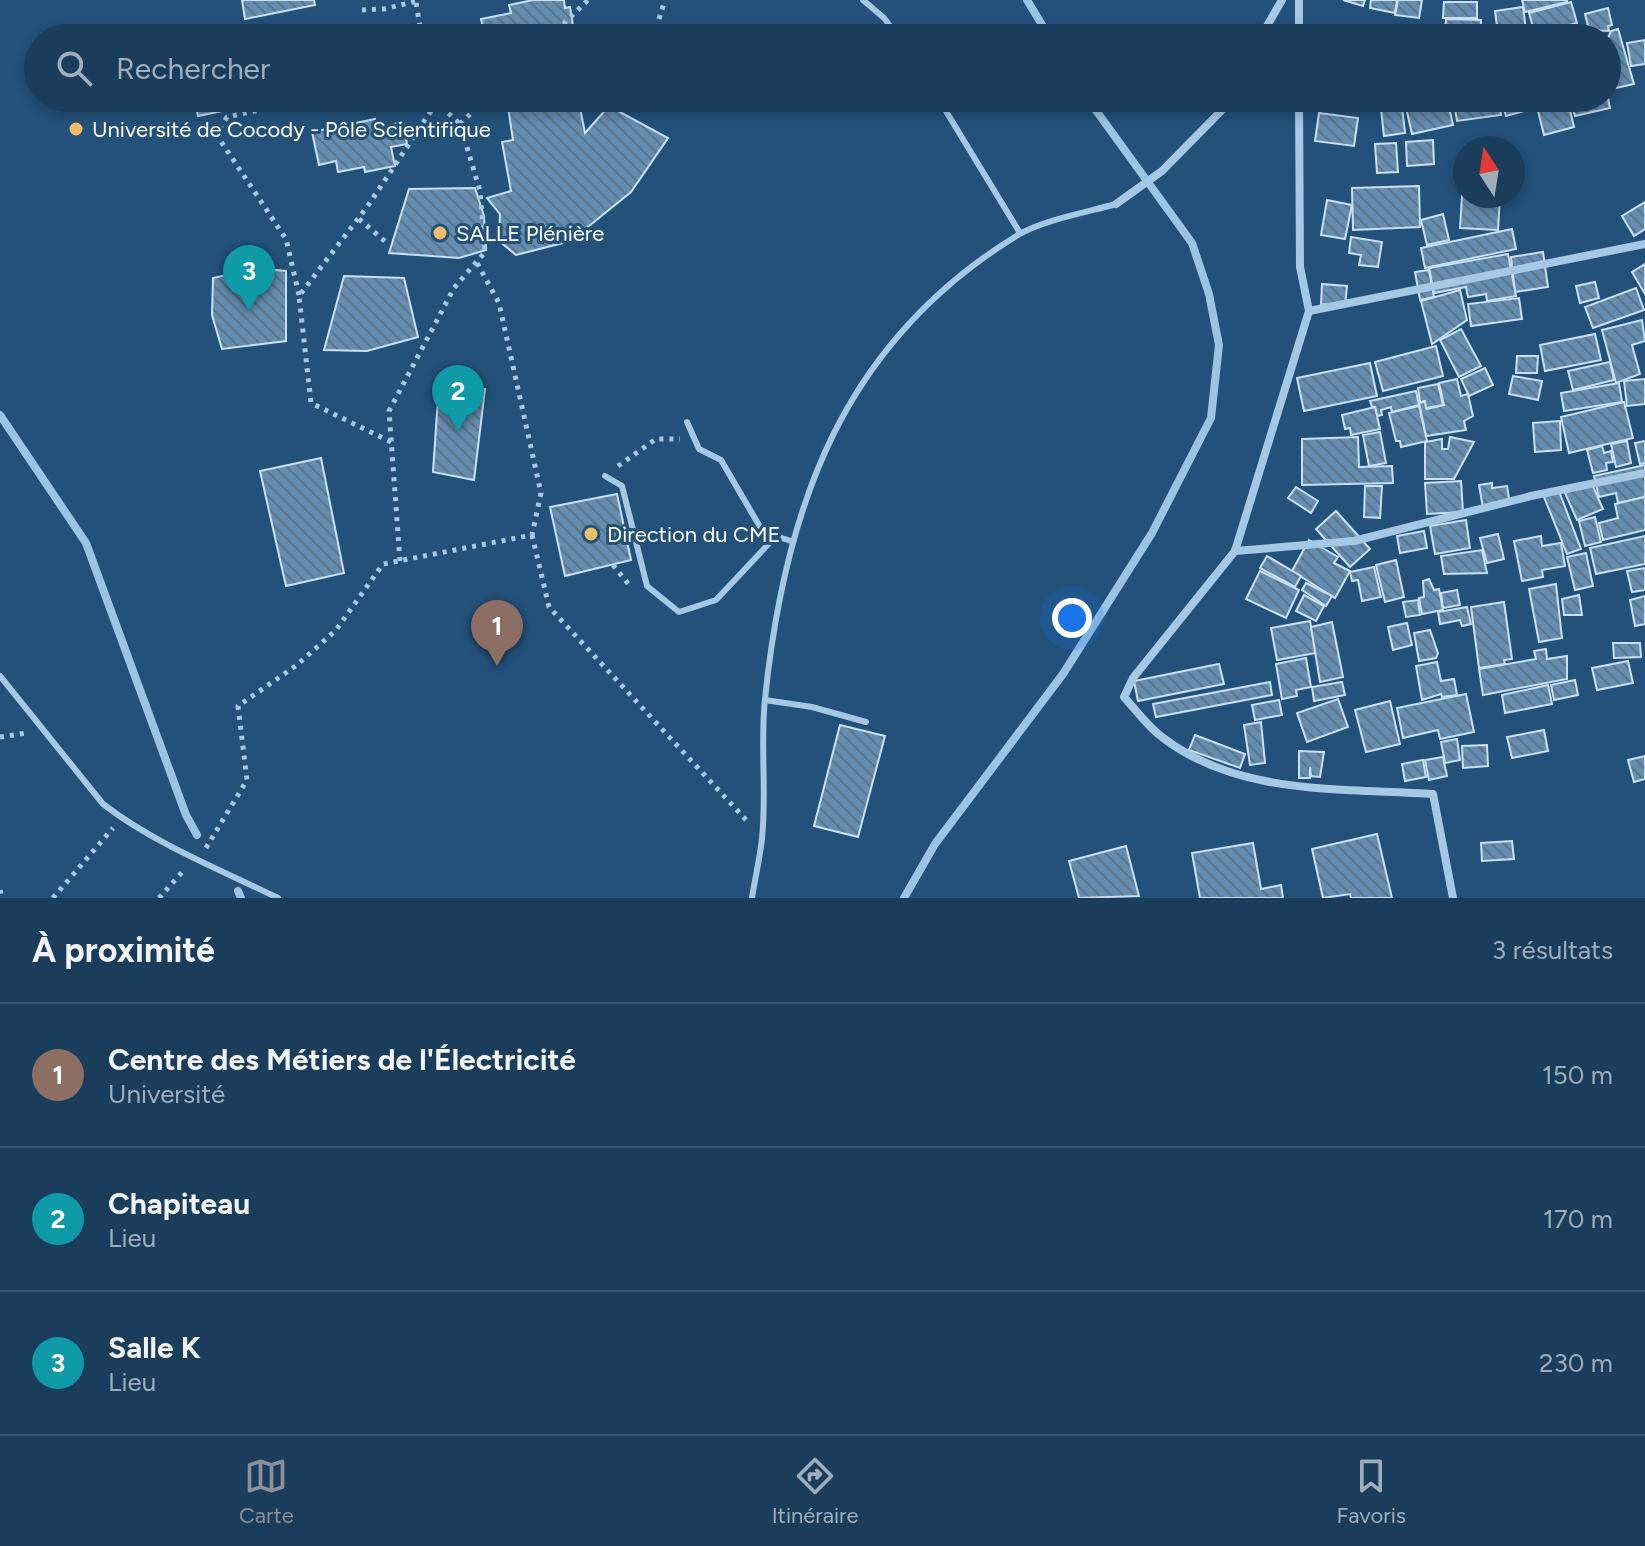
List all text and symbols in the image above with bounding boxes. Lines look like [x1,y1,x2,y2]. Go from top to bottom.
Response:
search box [24,24,1621,112]
icon: search [52,46,96,90]
text: Rechercher [116,50,270,87]
place label: Université de Cocody - Pôle Scientifique [92,116,491,143]
marker: Université de Cocody - Pôle Scientifique [67,120,85,138]
north arrow [1453,136,1525,208]
place label: SALLE Plénière [456,220,604,247]
marker: SALLE Plénière [431,224,449,242]
pin: 3 [223,245,275,311]
pin: 2 [432,365,484,431]
place label: Direction du CME [607,521,781,548]
marker: Direction du CME [582,525,600,543]
your location [1052,598,1092,638]
pin: 1 [471,600,523,666]
text: À proximité [32,930,215,971]
text: 3 résultats [1492,934,1613,966]
text: Centre des Métiers de l'Électricité [108,1041,576,1078]
text: 1 [53,1059,63,1091]
text: 150 m [1542,1059,1613,1091]
text: Université [108,1078,225,1110]
text: Chapiteau [108,1185,250,1222]
text: 2 [50,1203,66,1235]
text: 170 m [1543,1203,1613,1235]
text: Lieu [108,1222,156,1254]
text: Salle K [108,1329,201,1366]
text: 3 [51,1347,65,1379]
text: 230 m [1539,1347,1613,1379]
text: Lieu [108,1366,156,1398]
tab: Carte [239,1454,294,1529]
tab: Itinéraire [772,1454,859,1529]
tab: Favoris [1336,1454,1406,1529]

